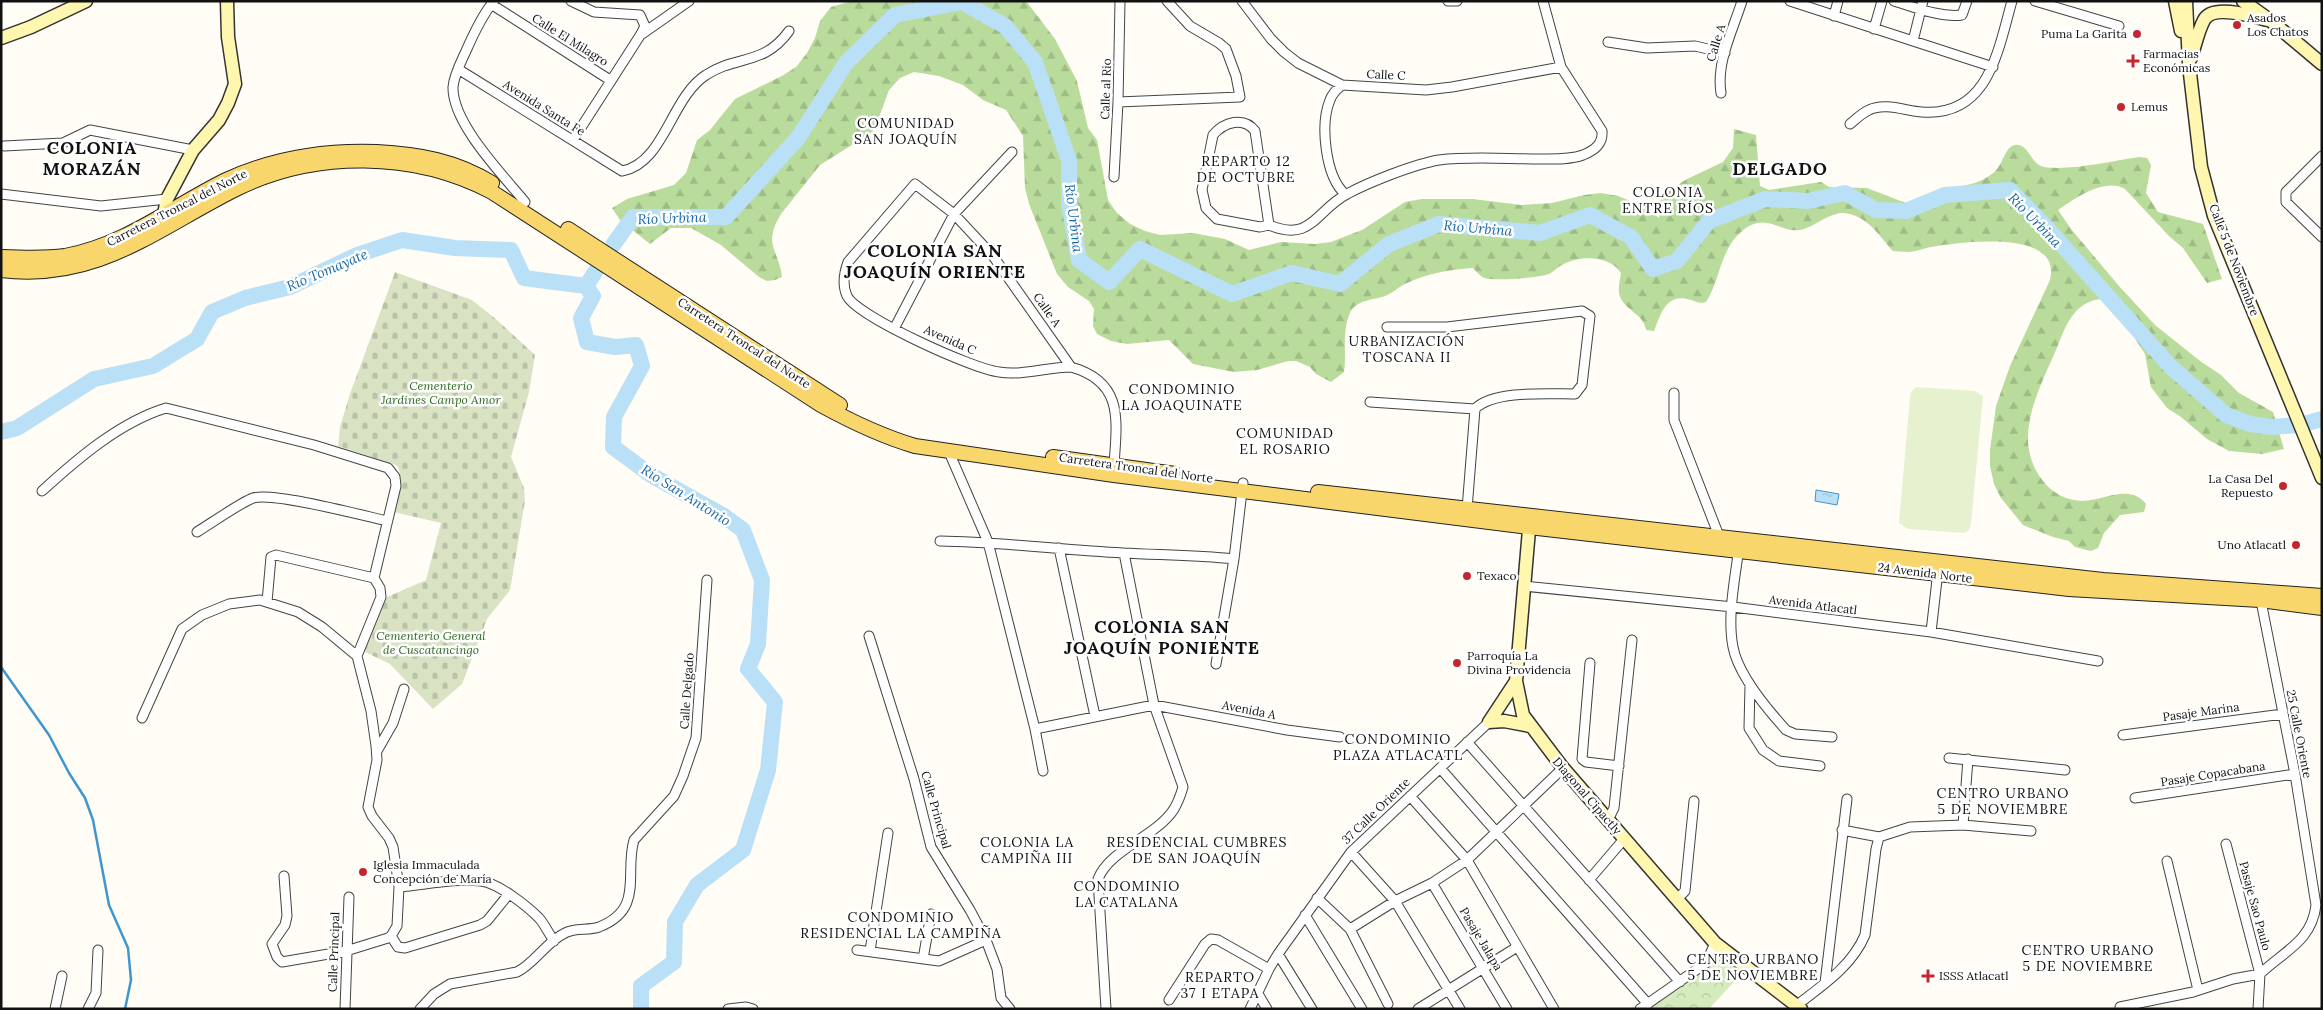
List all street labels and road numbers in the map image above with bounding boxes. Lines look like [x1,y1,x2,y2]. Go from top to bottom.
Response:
street label: Calle El Milagro [529,10,611,69]
street label: Calle A [1703,22,1728,63]
street label: Calle al Rio [1097,58,1114,120]
street label: Calle C [1366,66,1407,83]
street label: Avenida Santa Fe [500,76,589,139]
street label: Carretera Troncal del Norte [104,165,250,250]
street label: Calle 5 de Noviembre [2206,202,2263,318]
street label: Calle A [1030,290,1065,330]
street label: Carretera Troncal del Norte [675,294,814,391]
street label: Avenida C [921,321,979,358]
street label: Carretera Troncal del Norte [1058,449,1215,486]
street label: 24 Avenida Norte [1877,559,1974,586]
street label: Avenida Atlacatl [1767,592,1858,617]
street label: Calle Delgado [676,652,697,730]
street label: 25 Calle Oriente [2284,688,2316,780]
street label: Avenida A [1220,697,1278,722]
street label: Pasaje Marina [2162,699,2240,724]
street label: Diagonal Cipactly [1550,754,1625,838]
street label: Pasaje Copacabana [2159,758,2266,789]
street label: Calle Principal [918,769,955,851]
street label: 37 Calle Oriente [1339,774,1413,847]
street label: Pasaje Sao Paulo [2236,860,2275,952]
street label: Pasaje Jalapa [1457,904,1506,973]
street label: Calle Principal [325,912,342,992]

